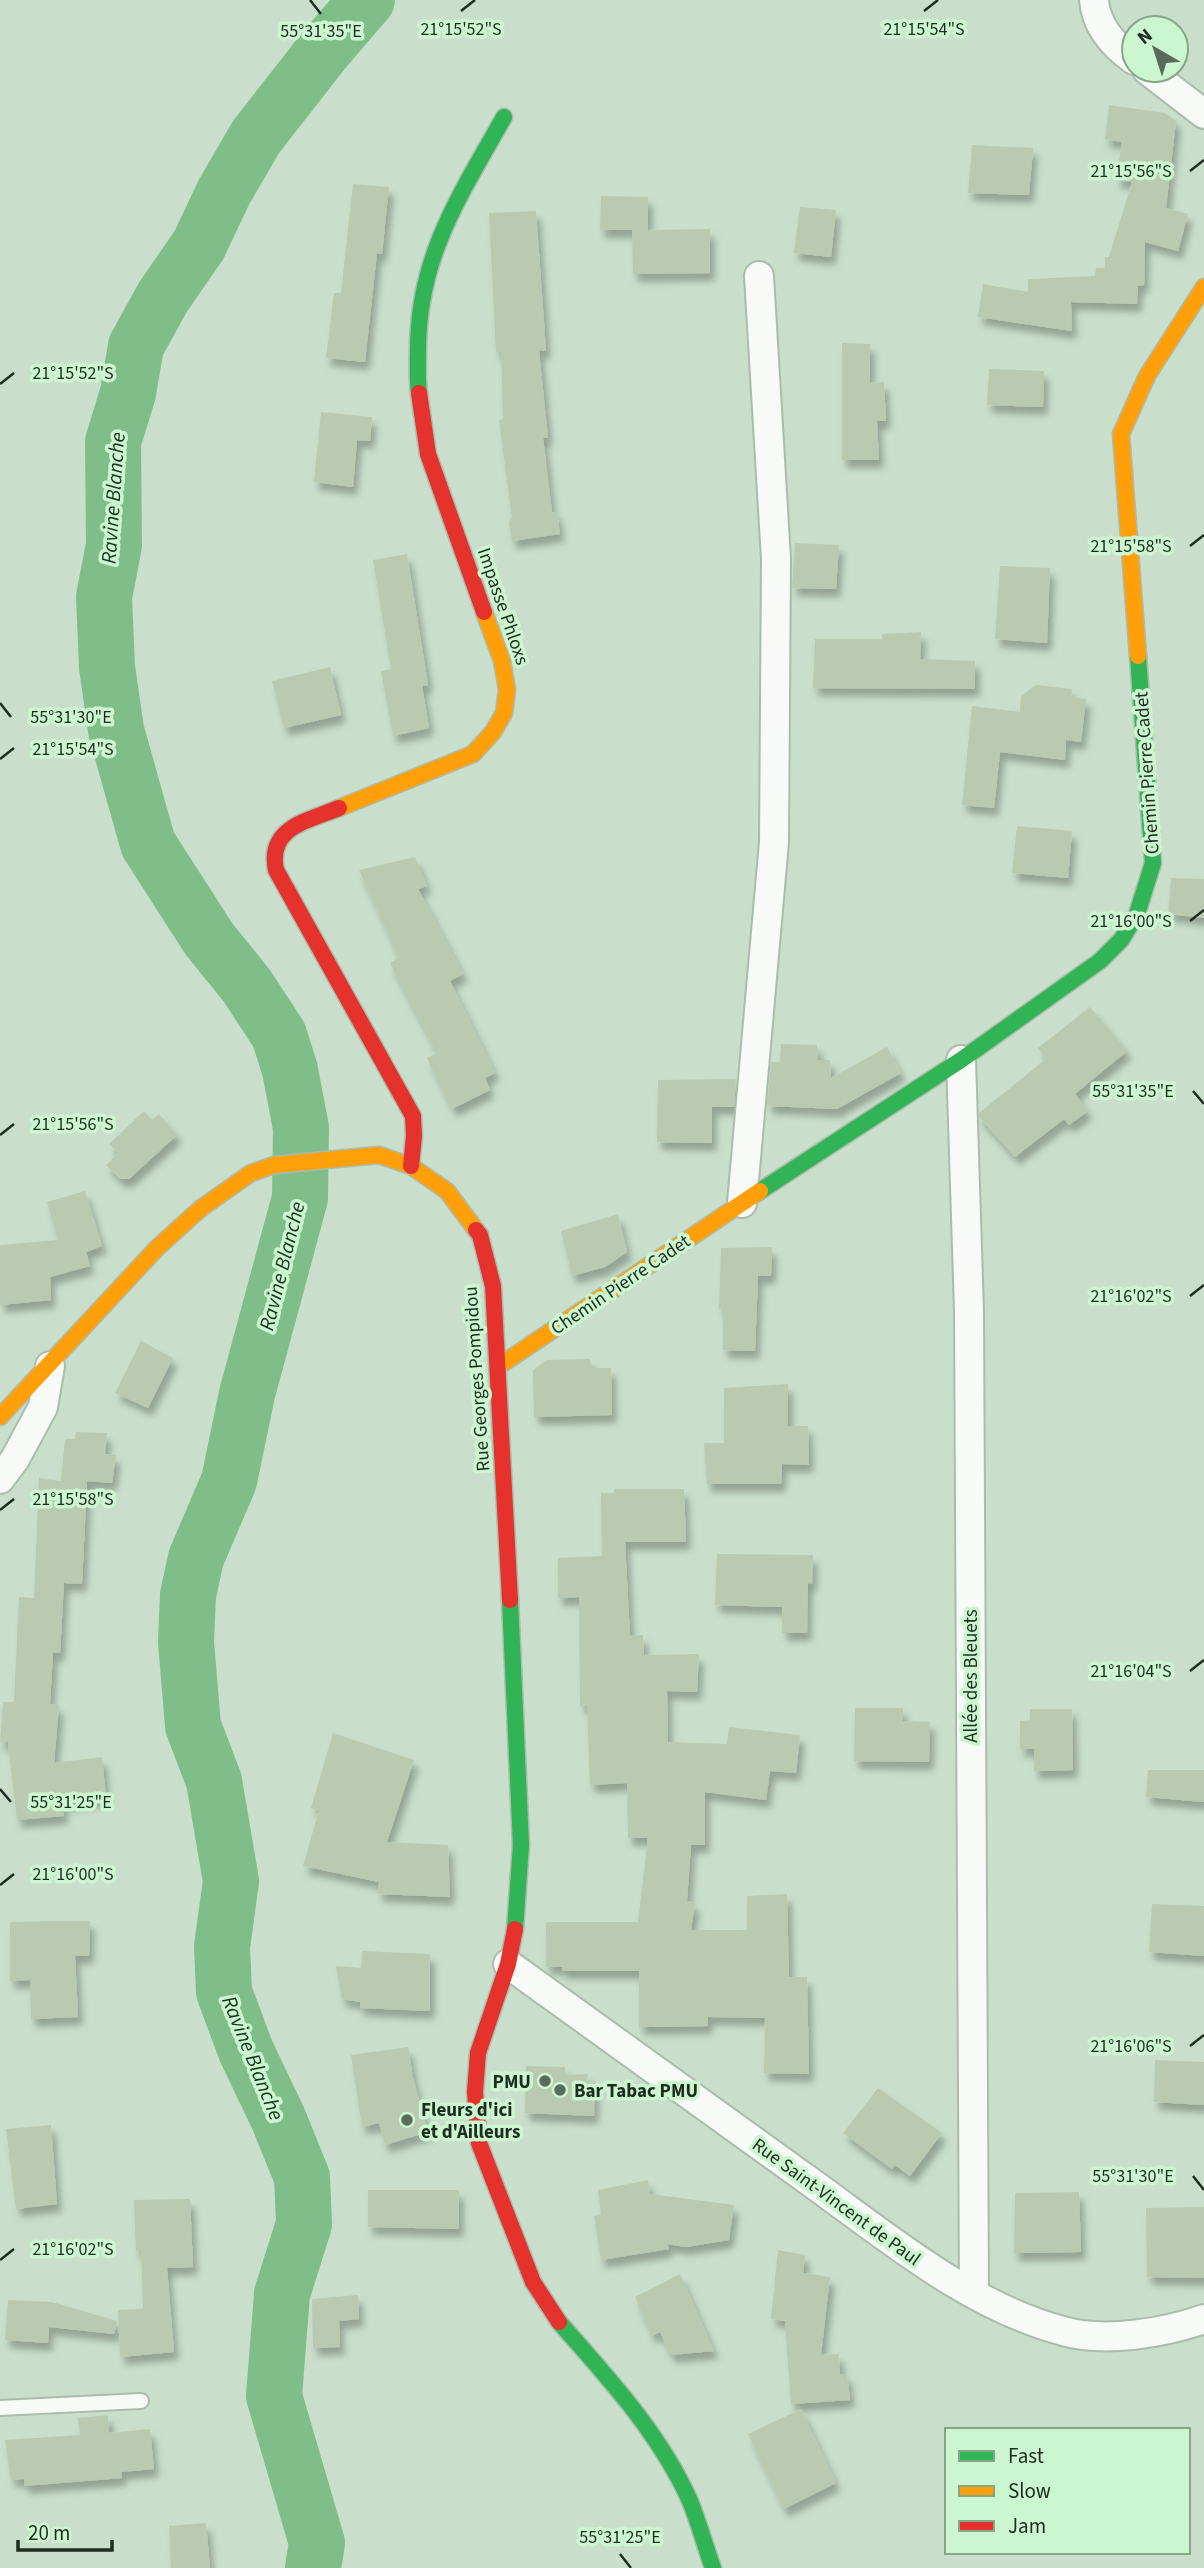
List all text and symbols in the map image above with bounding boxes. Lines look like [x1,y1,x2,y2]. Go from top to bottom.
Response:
north arrow [1120,14,1190,84]
text: 21°15'52"S [420,17,502,42]
text: 21°15'54"S [883,17,965,42]
text: 55°31'35"E [280,19,362,44]
text: N [1132,22,1159,51]
text: 21°15'56"S [1090,159,1172,184]
text: 21°15'52"S [32,361,114,386]
water label: Ravine Blanche [93,431,133,565]
text: 21°15'58"S [1090,534,1172,559]
street label: Impasse Phloxs [470,544,535,669]
street label: Chemin Pierre Cadet [1128,690,1167,855]
text: 55°31'30"E [30,705,112,730]
text: 21°15'54"S [32,737,114,762]
text: 21°16'00"S [1090,909,1172,934]
text: 55°31'35"E [1092,1079,1174,1104]
text: 21°15'56"S [32,1112,114,1137]
water label: Ravine Blanche [251,1198,313,1334]
street label: Chemin Pierre Cadet [546,1228,696,1342]
text: 21°16'02"S [1090,1284,1172,1309]
street label: Rue Georges Pompidou [458,1285,497,1472]
text: 21°15'58"S [32,1487,114,1512]
street label: Allée des Bleuets [958,1609,985,1743]
text: 21°16'04"S [1090,1659,1172,1684]
text: 55°31'25"E [30,1790,112,1815]
text: 21°16'00"S [32,1862,114,1887]
water label: Ravine Blanche [214,1991,292,2125]
text: 21°16'06"S [1090,2034,1172,2059]
place label: PMU [493,2069,531,2096]
marker: PMU [537,2073,553,2089]
place label: Bar Tabac PMU [574,2078,698,2105]
marker: Bar Tabac PMU [552,2082,568,2098]
place label: Fleurs d'ici et d'Ailleurs [421,2097,520,2146]
marker: Fleurs d'ici et d'Ailleurs [399,2112,415,2128]
street label: Rue Saint-Vincent de Paul [746,2132,926,2273]
text: 55°31'30"E [1092,2164,1174,2189]
text: 21°16'02"S [32,2237,114,2262]
legend [945,2428,1190,2554]
text: Fast [1008,2441,1044,2471]
text: Slow [1008,2476,1051,2506]
scale bar [18,2508,112,2552]
text: Jam [1008,2511,1046,2541]
text: 20 m [28,2518,70,2548]
text: 55°31'25"E [579,2525,661,2550]

